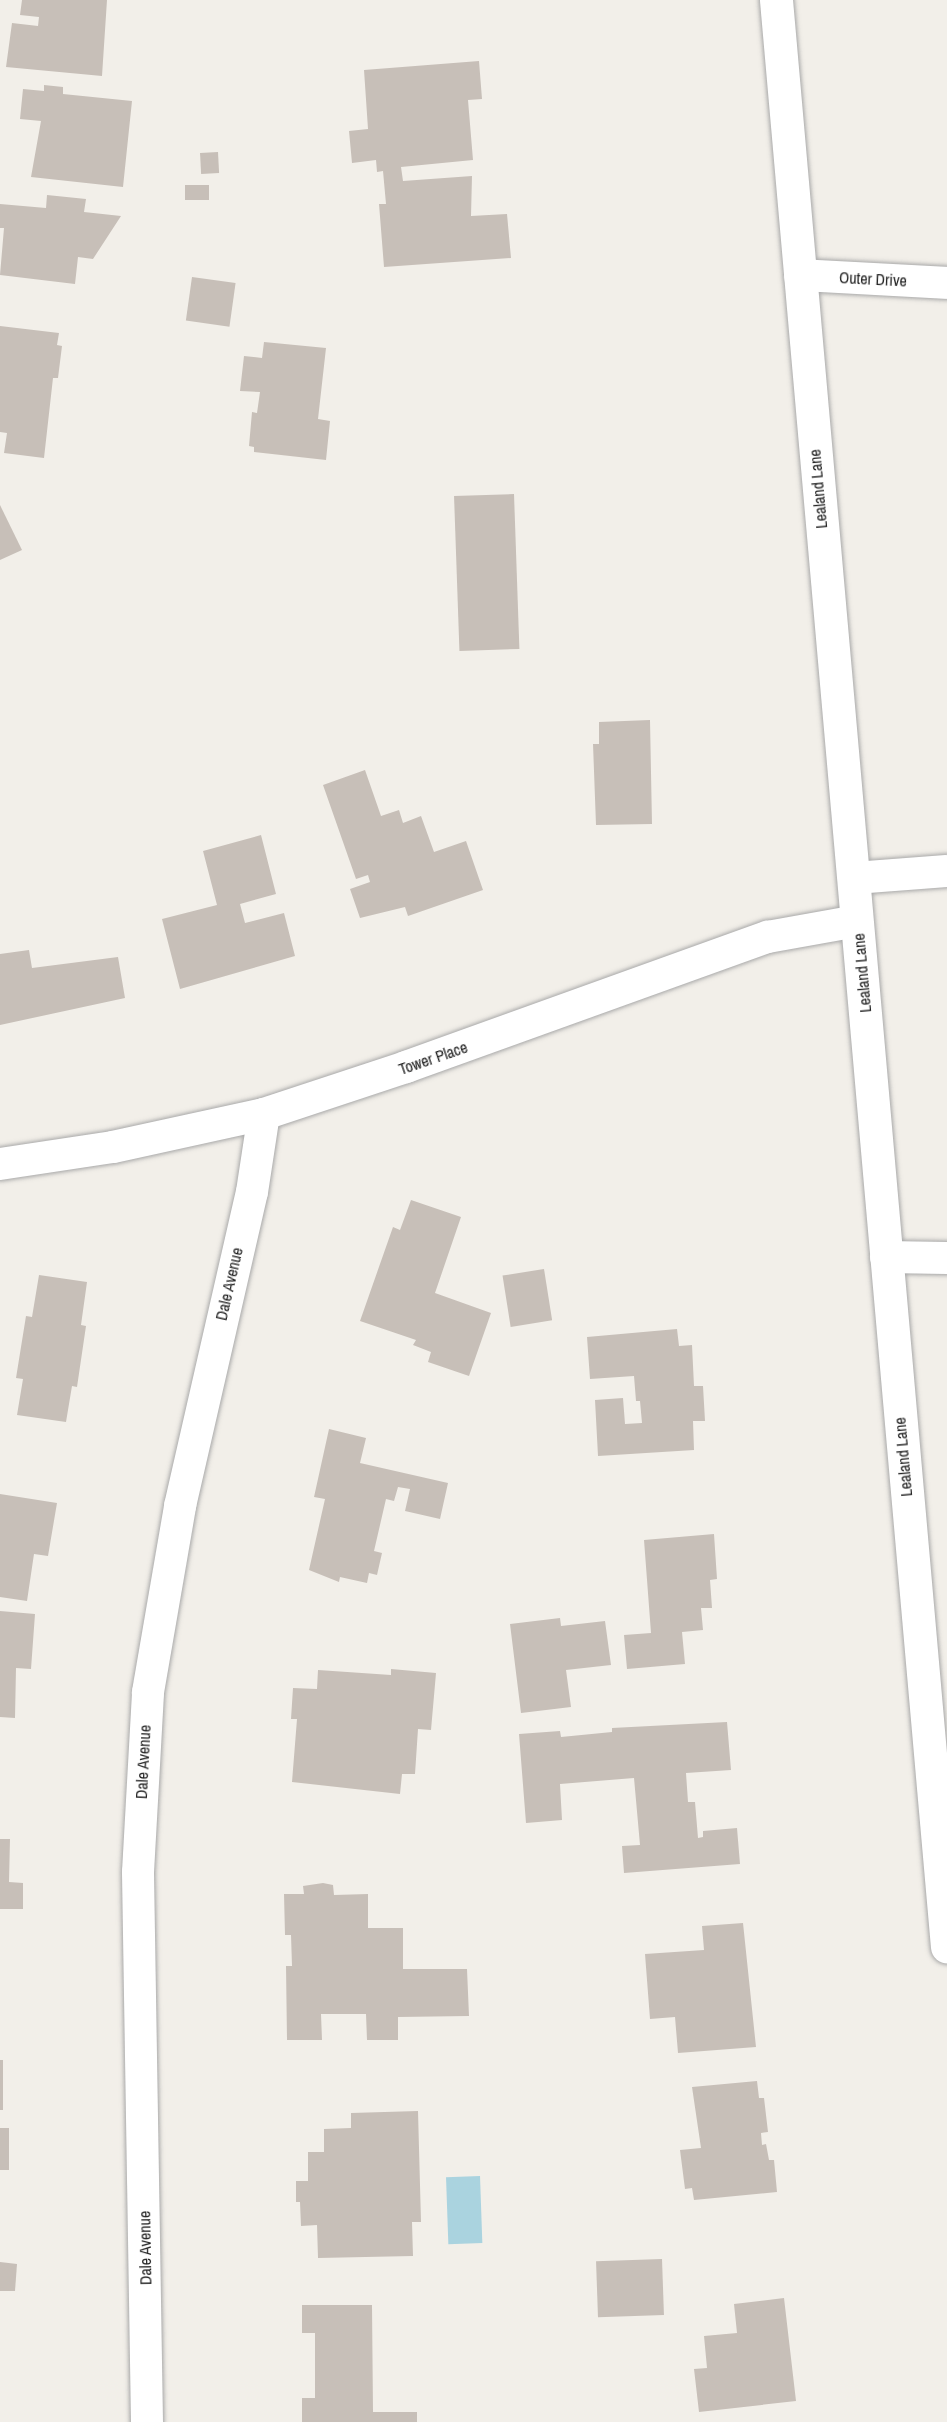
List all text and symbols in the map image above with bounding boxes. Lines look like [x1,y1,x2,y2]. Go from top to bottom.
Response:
street label: Outer Drive [839,268,907,290]
street label: Lealand Lane [805,449,831,529]
street label: Lealand Lane [849,933,875,1013]
street label: Tower Place [396,1037,470,1079]
street label: Dale Avenue [211,1245,247,1323]
street label: Lealand Lane [890,1417,916,1497]
street label: Dale Avenue [131,1724,155,1800]
street label: Dale Avenue [135,2210,155,2286]

